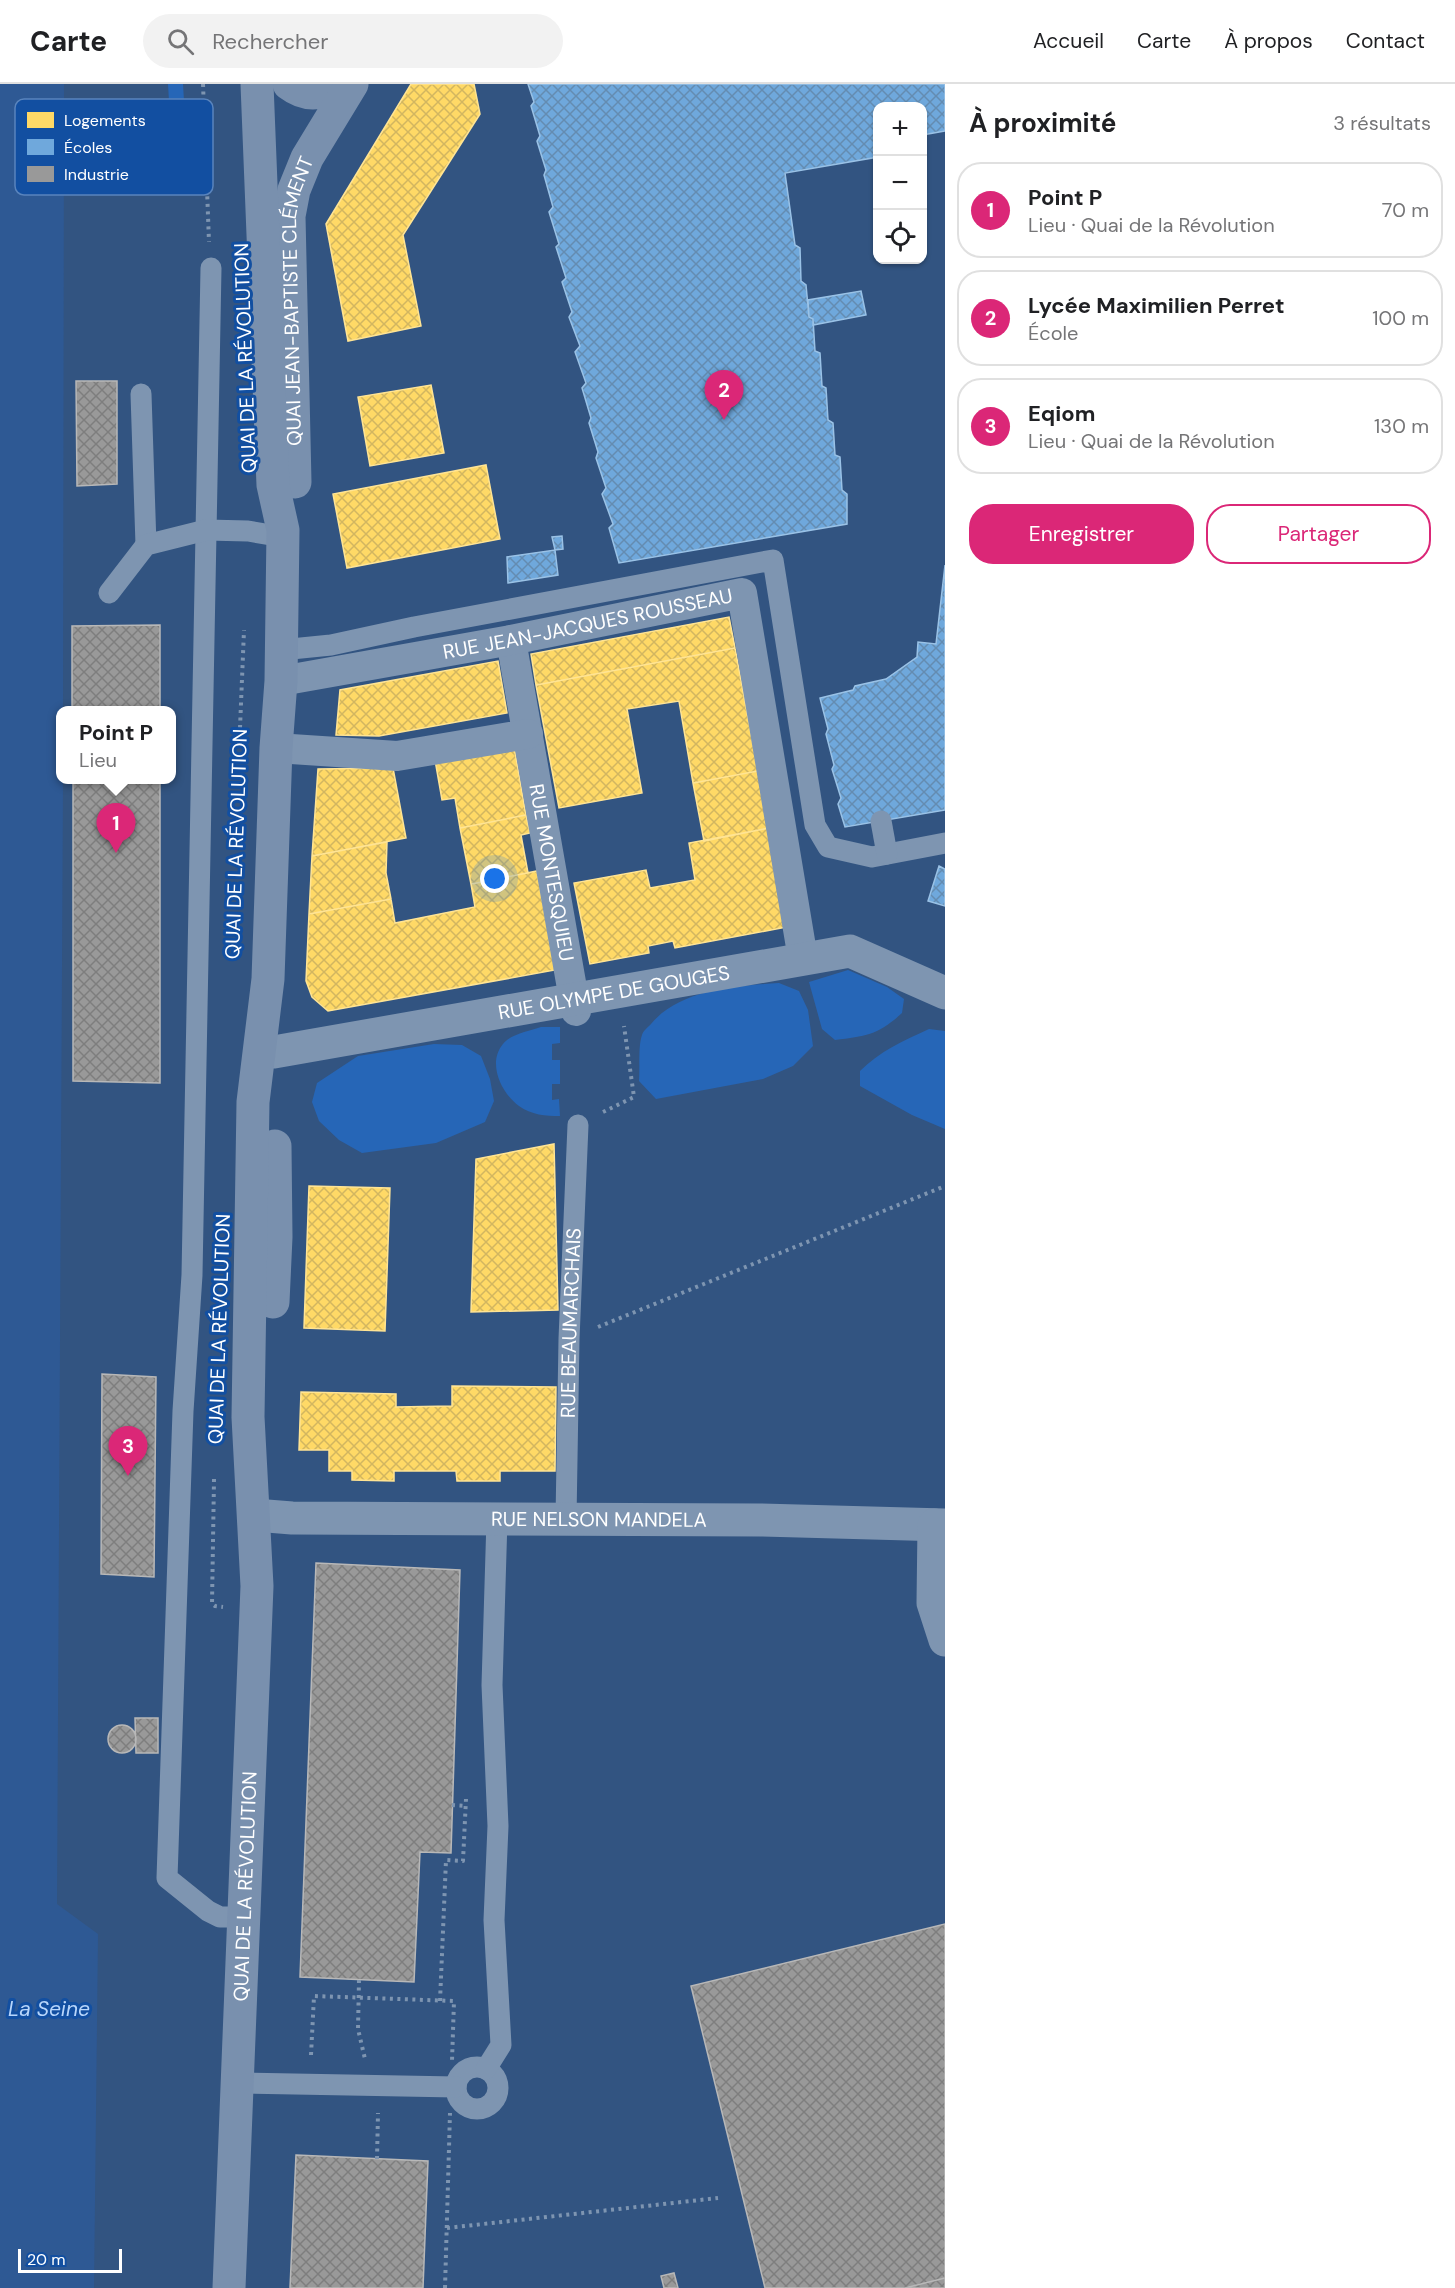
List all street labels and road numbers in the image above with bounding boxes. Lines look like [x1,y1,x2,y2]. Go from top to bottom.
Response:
street label: QUAI JEAN-BAPTISTE CLÉMENT [276,152,319,446]
street label: QUAI DE LA RÉVOLUTION [228,242,262,474]
street label: RUE JEAN-JACQUES ROUSSEAU [441,582,735,665]
street label: QUAI DE LA RÉVOLUTION [219,728,253,960]
street label: RUE MONTESQUIEU [523,782,580,963]
street label: RUE OLYMPE DE GOUGES [496,959,732,1025]
street label: QUAI DE LA RÉVOLUTION [202,1213,236,1445]
street label: RUE BEAUMARCHAIS [555,1227,587,1418]
street label: RUE NELSON MANDELA [491,1506,707,1533]
street label: QUAI DE LA RÉVOLUTION [227,1771,263,2002]

